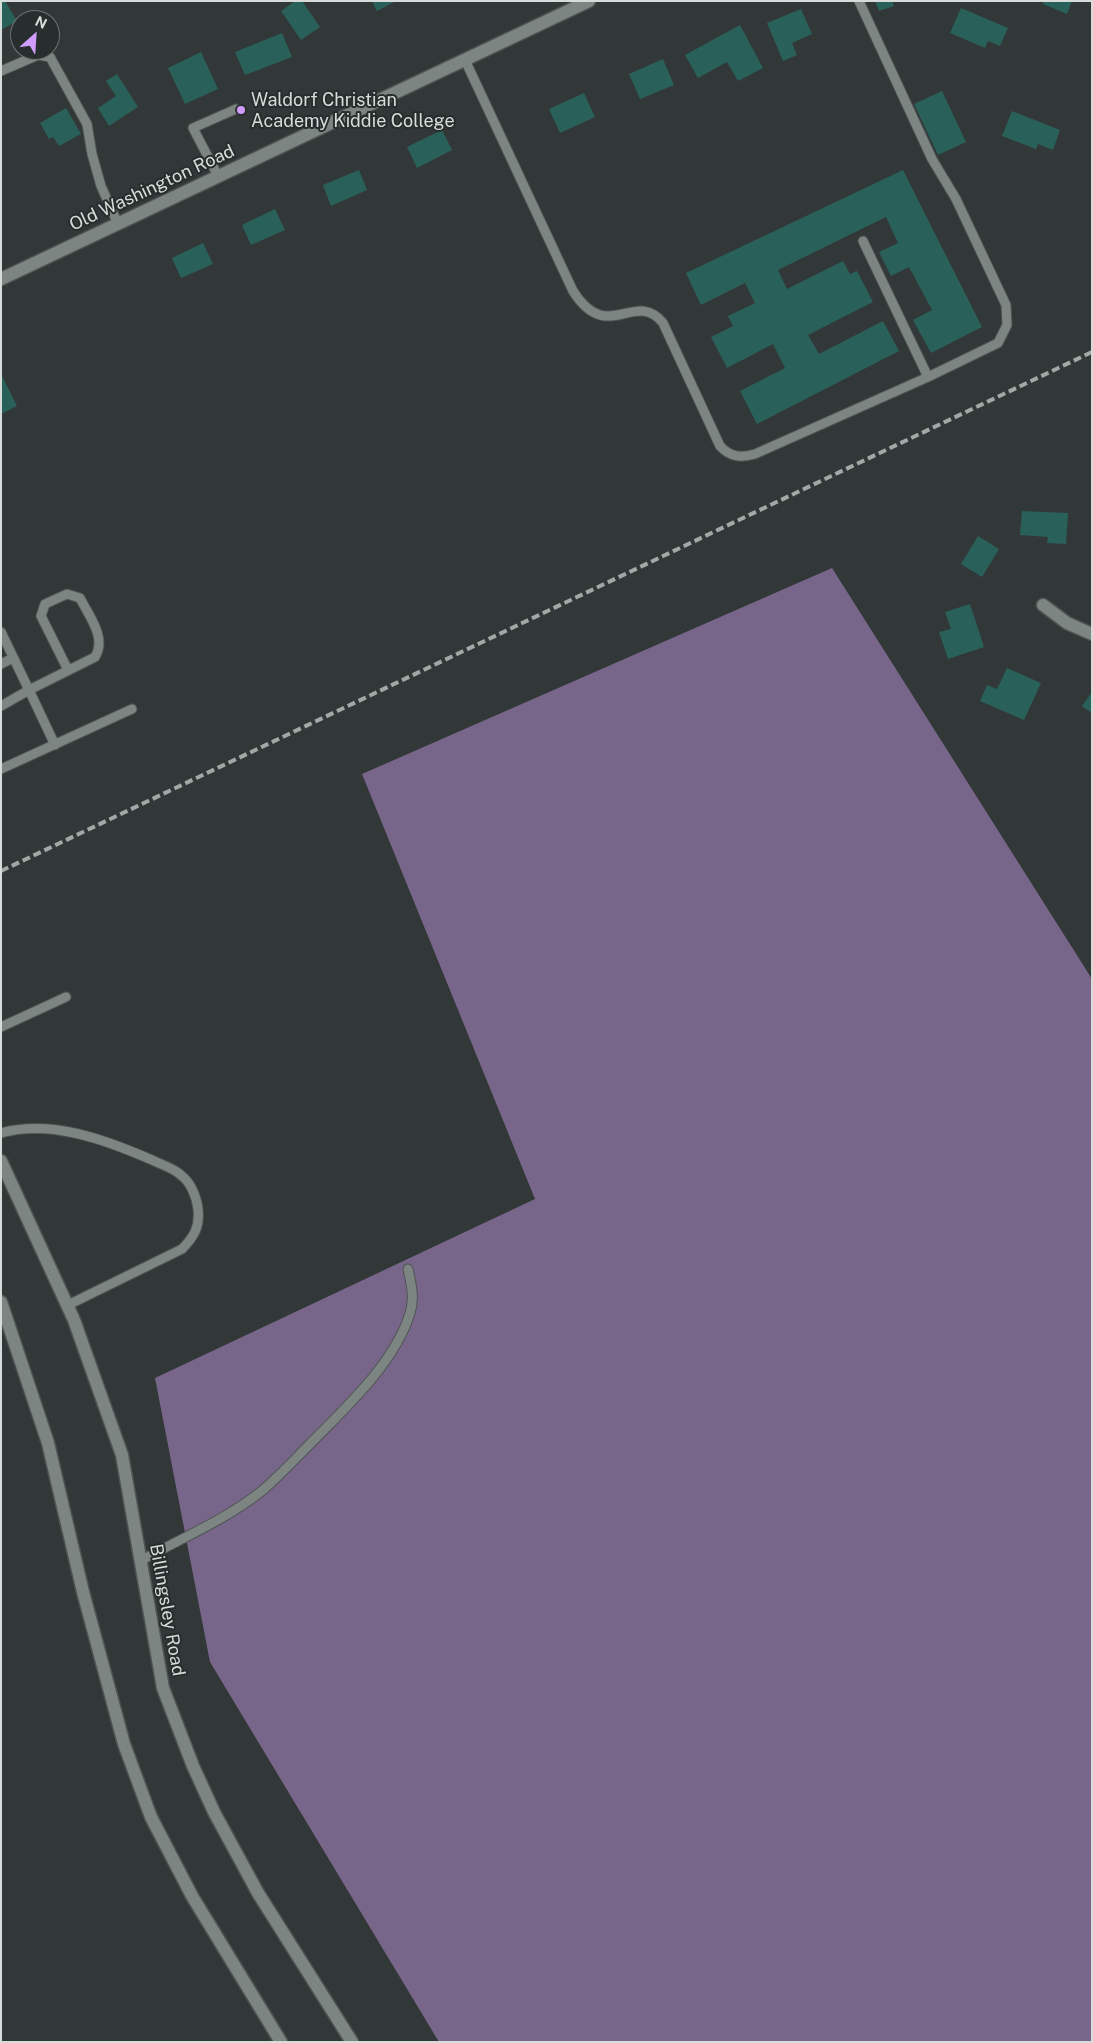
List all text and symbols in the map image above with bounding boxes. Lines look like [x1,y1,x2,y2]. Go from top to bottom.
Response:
north arrow [10,10,60,60]
text: N [33,13,50,32]
place label: Waldorf Christian Academy Kiddie College [251,89,455,132]
marker: Waldorf Christian Academy Kiddie College [235,104,247,116]
street label: Old Washington Road [66,140,238,236]
street label: Billingsley Road [145,1542,189,1678]

